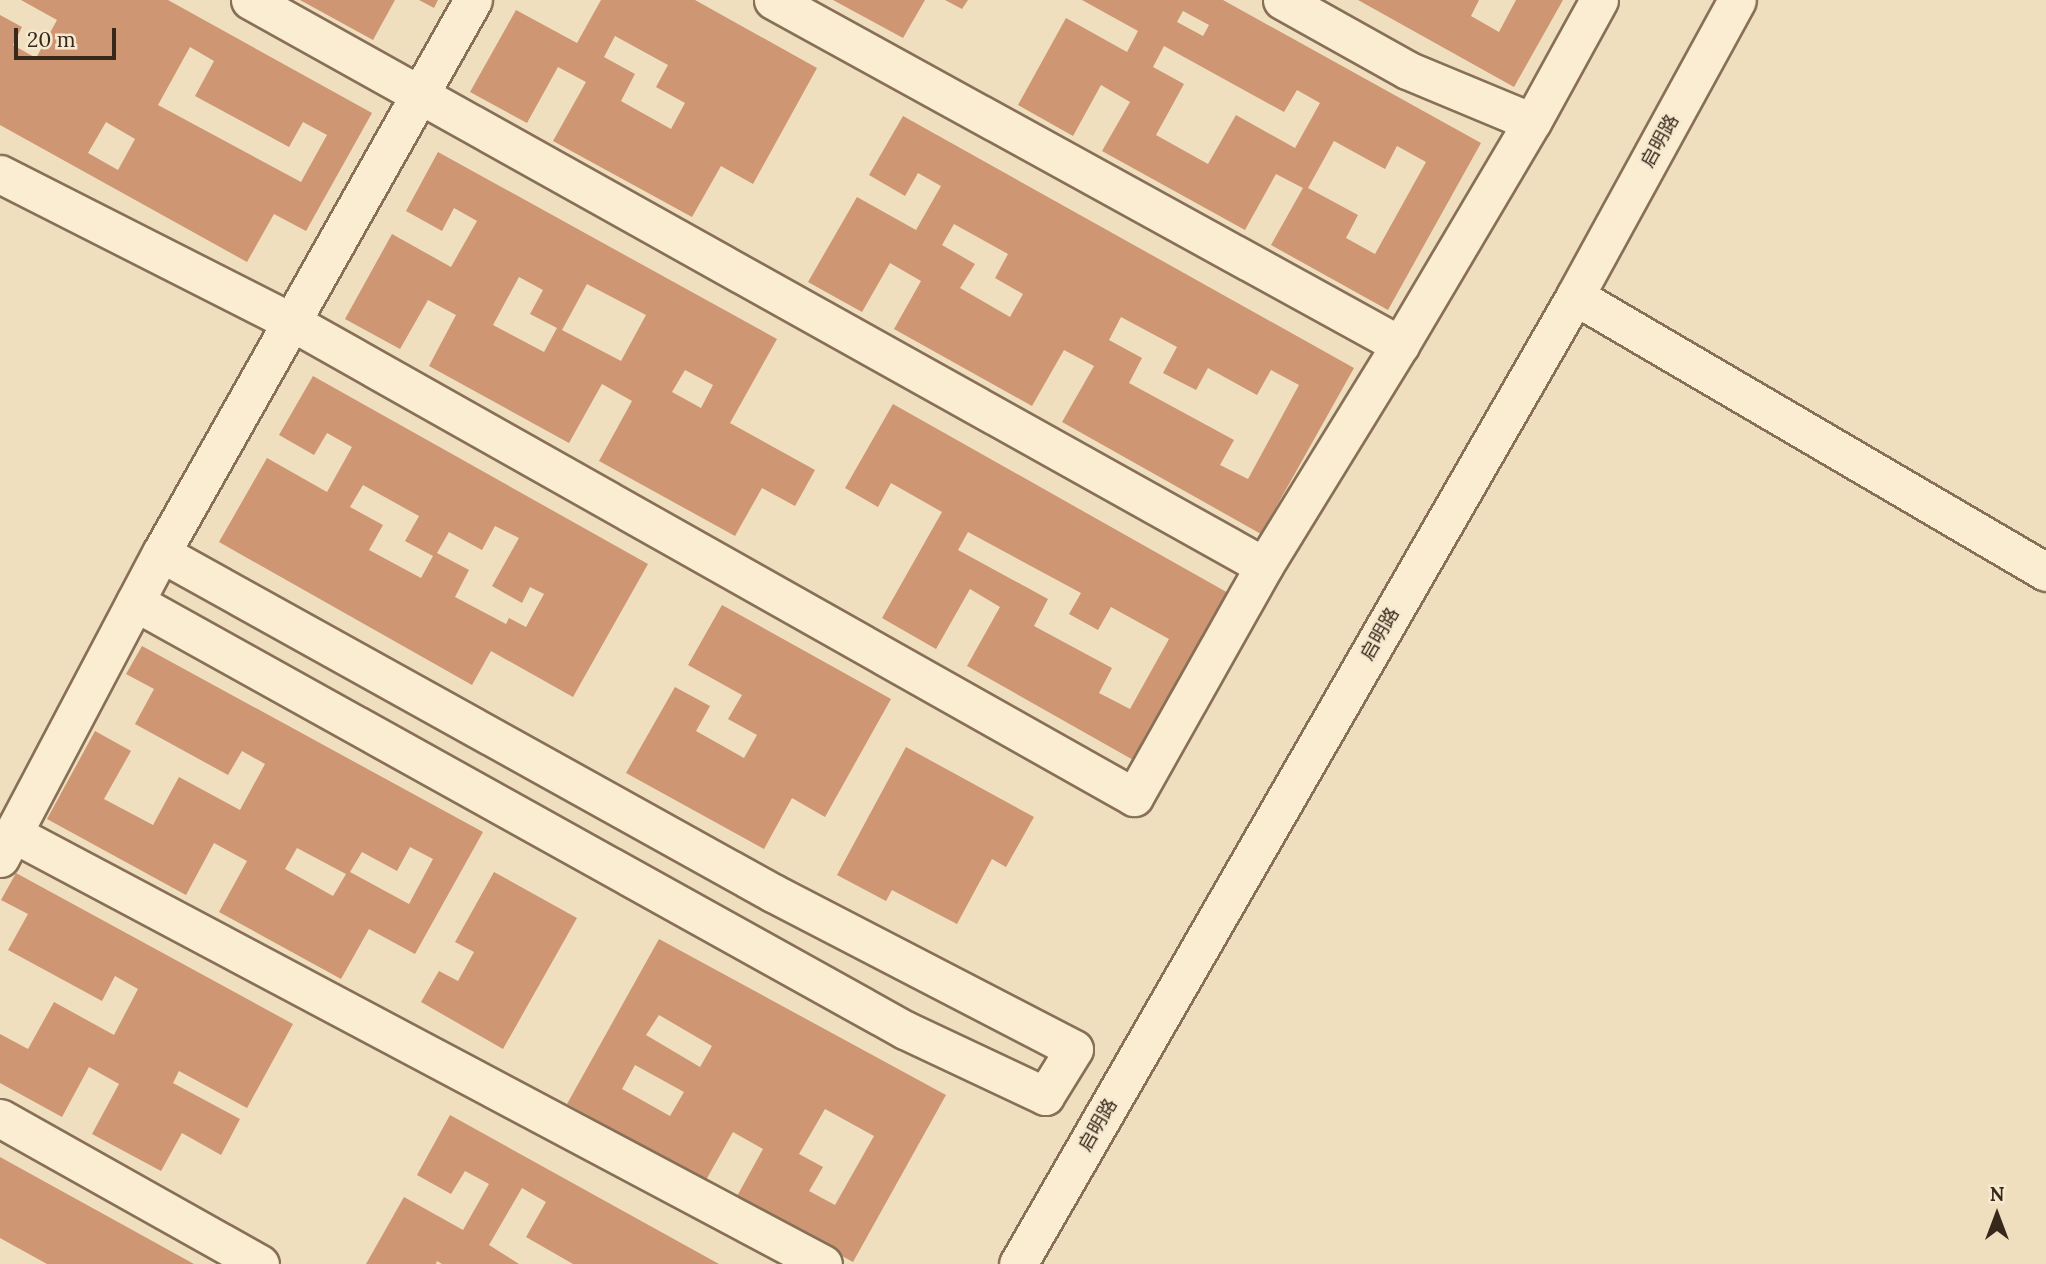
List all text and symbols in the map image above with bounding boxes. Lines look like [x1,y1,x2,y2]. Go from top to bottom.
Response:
scale bar [18,14,119,58]
text: 20 m [27,26,76,53]
street label: 启明路 [1636,111,1684,171]
street label: 启明路 [1356,604,1404,664]
street label: 启明路 [1074,1095,1122,1155]
north arrow [1962,1180,2032,1250]
text: N [1990,1182,2004,1206]

